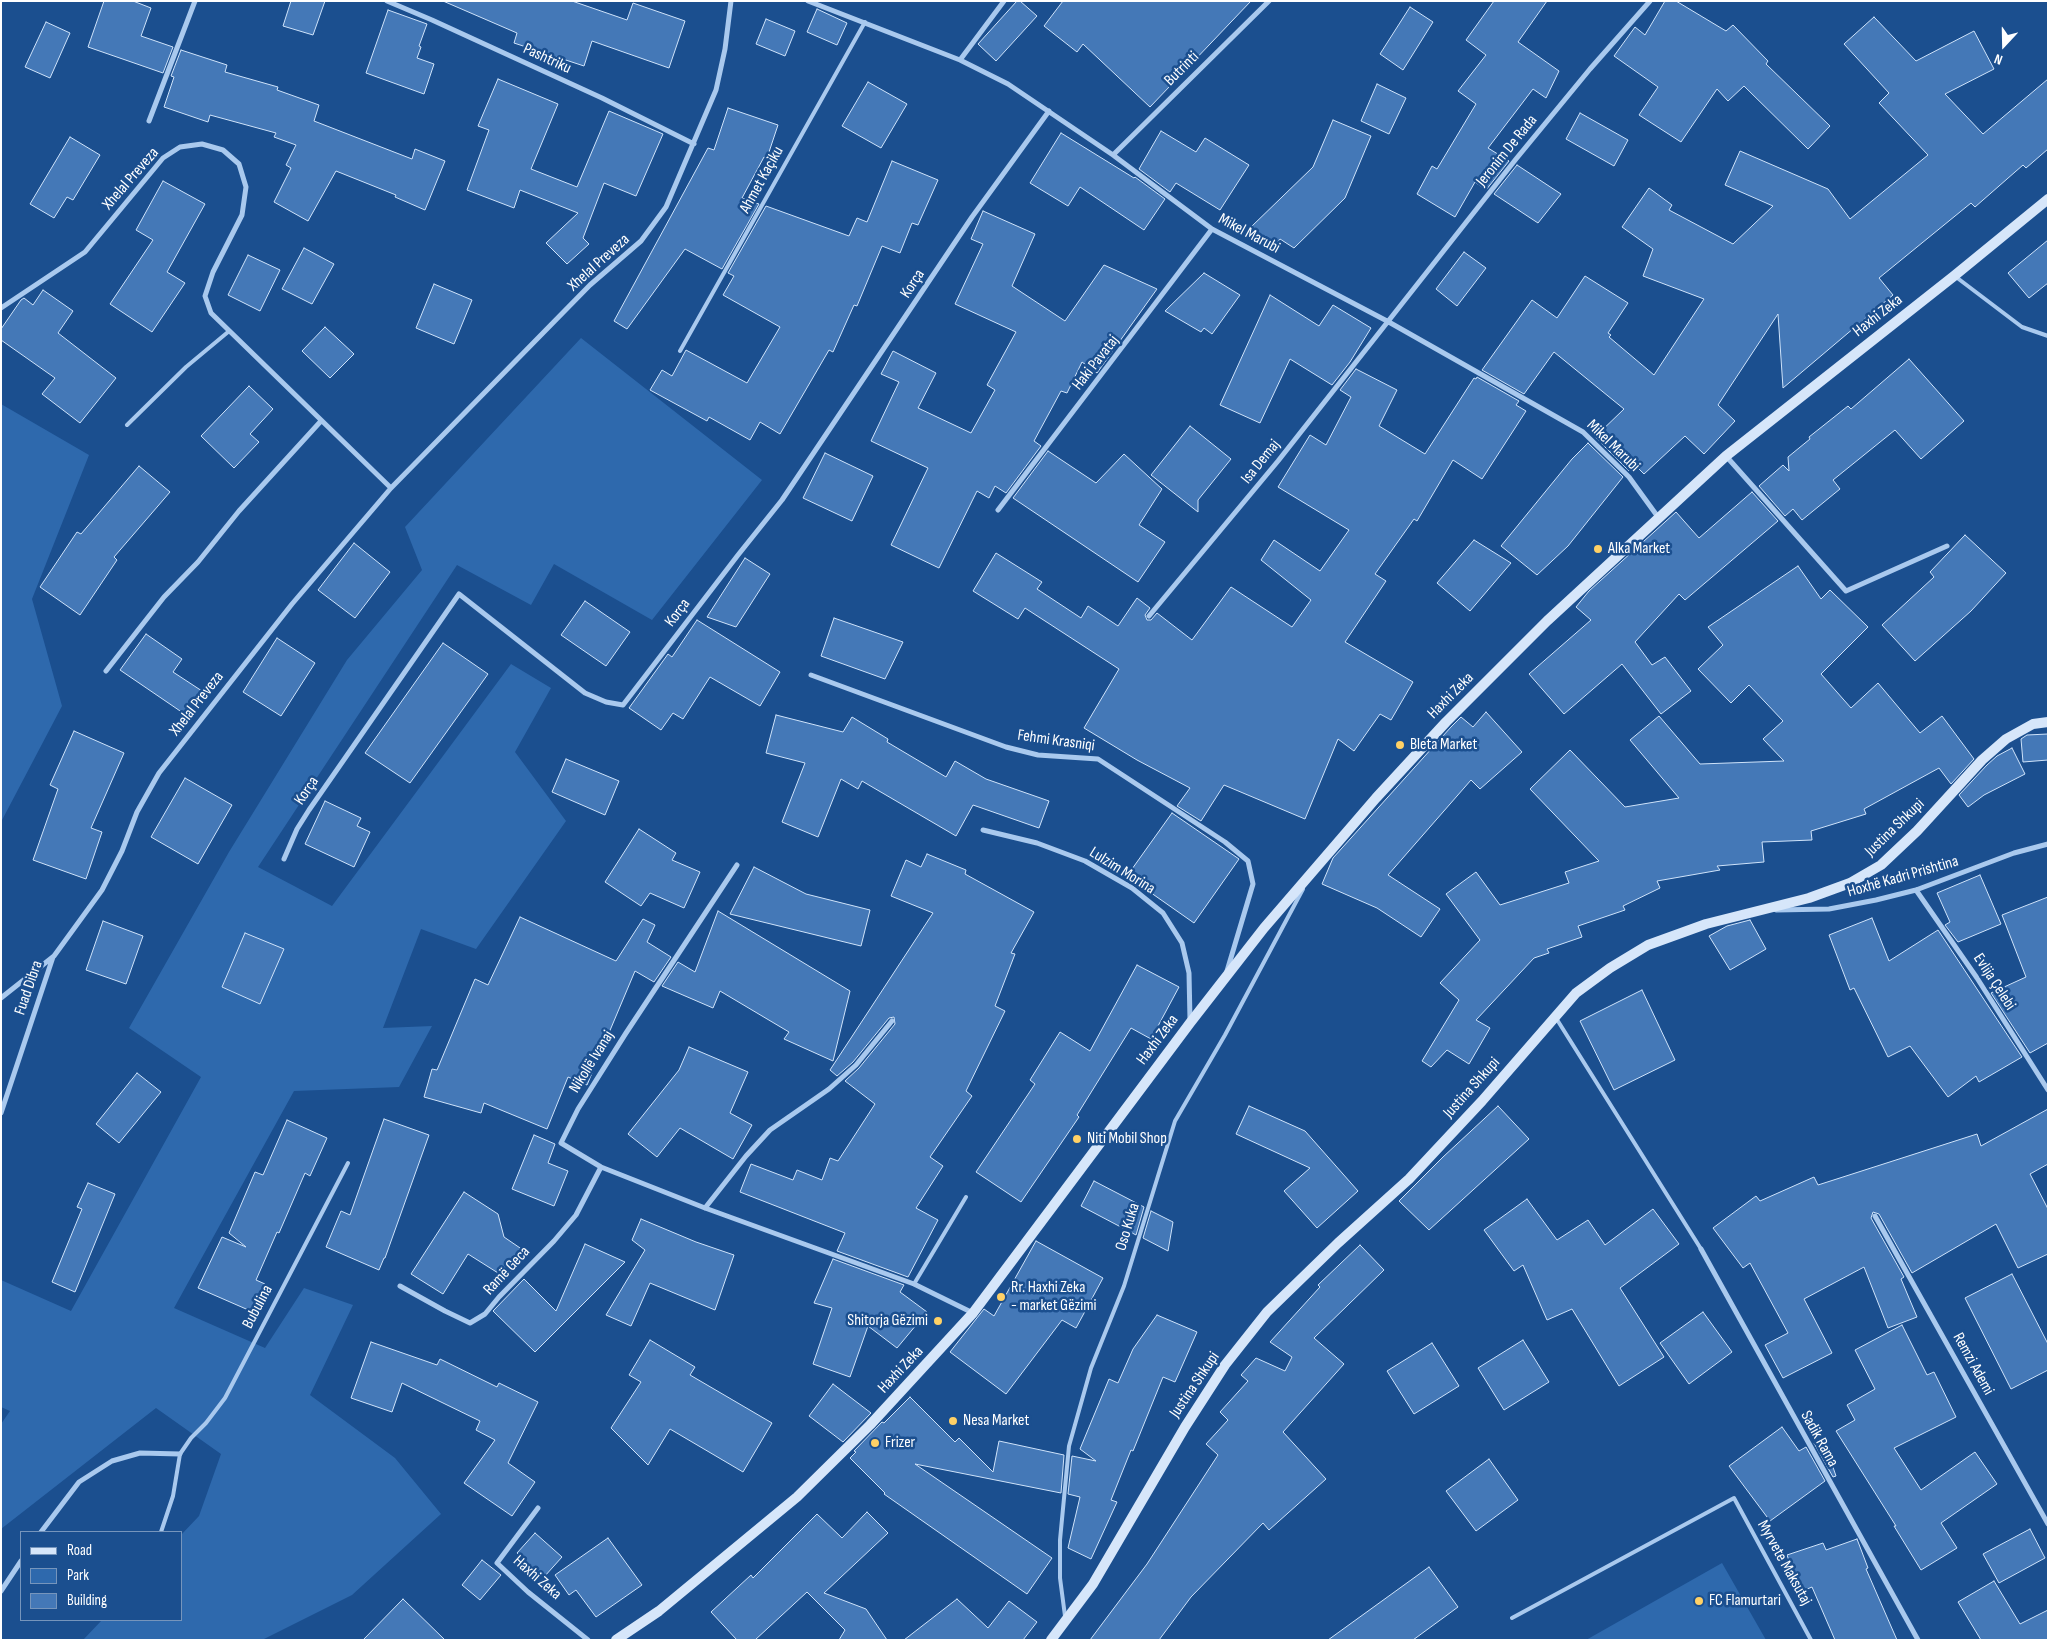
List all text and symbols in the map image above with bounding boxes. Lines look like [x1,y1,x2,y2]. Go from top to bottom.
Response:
north arrow [1979,20,2029,70]
street label: Pashtriku [520,40,574,78]
street label: Butrinti [1161,48,1203,90]
text: N [1992,50,2005,69]
street label: Jeronim De Rada [1472,111,1542,191]
street label: Ahmet Kaçiku [736,143,788,217]
street label: Xhelal Preveza [99,144,163,214]
street label: Mikel Marubi [1215,210,1283,258]
street label: Xhelal Preveza [564,230,634,296]
street label: Korça [897,266,929,302]
street label: Haxhi Zeka [1849,291,1907,341]
street label: Haki Pavataj [1069,332,1123,394]
street label: Mikel Marubi [1582,416,1644,476]
street label: Isa Demaj [1237,436,1285,488]
place label: Alka Market [1608,539,1670,559]
marker: Alka Market [1592,543,1604,555]
street label: Korça [661,595,695,631]
street label: Xhelal Preveza [166,668,228,740]
street label: Haxhi Zeka [1424,669,1478,723]
street label: Fehmi Krasniqi [1016,726,1096,756]
place label: Bleta Market [1410,735,1477,755]
marker: Bleta Market [1394,739,1406,751]
street label: Korça [291,773,323,809]
street label: Justina Shkupi [1861,795,1929,861]
street label: Lulzim Morina [1086,843,1158,899]
street label: Hoxhë Kadri Prishtina [1845,852,1961,902]
street label: Evlija Çelebi [1969,950,2019,1014]
street label: Fuad Dibra [11,958,47,1018]
street label: Haxhi Zeka [1133,1011,1183,1069]
street label: Nikollë Ivanaj [565,1027,619,1097]
street label: Justina Shkupi [1440,1054,1504,1122]
place label: Niti Mobil Shop [1087,1129,1167,1149]
marker: Niti Mobil Shop [1071,1133,1083,1145]
street label: Oso Kuka [1112,1201,1144,1253]
street label: Ramë Geca [480,1243,534,1299]
place label: Rr. Haxhi Zeka - market Gëzimi [1011,1278,1097,1316]
street label: Bubulina [239,1282,277,1332]
marker: Rr. Haxhi Zeka - market Gëzimi [995,1291,1007,1303]
place label: Shitorja Gëzimi [847,1311,928,1331]
marker: Shitorja Gëzimi [932,1315,944,1327]
street label: Remzi Ademi [1948,1330,1998,1398]
street label: Haxhi Zeka [874,1342,928,1398]
street label: Justina Shkupi [1166,1348,1224,1422]
street label: Sadik Rama [1796,1408,1842,1470]
place label: Nesa Market [963,1411,1029,1431]
marker: Nesa Market [947,1415,959,1427]
place label: Frizer [885,1433,915,1453]
marker: Frizer [869,1437,881,1449]
street label: Myrvete Maksutaj [1753,1517,1815,1609]
legend [20,1531,182,1621]
text: Road [67,1541,92,1560]
street label: Haxhi Zeka [509,1552,565,1604]
text: Park [67,1566,89,1585]
text: Building [67,1591,107,1610]
place label: FC Flamurtari [1709,1591,1781,1611]
marker: FC Flamurtari [1693,1595,1705,1607]

